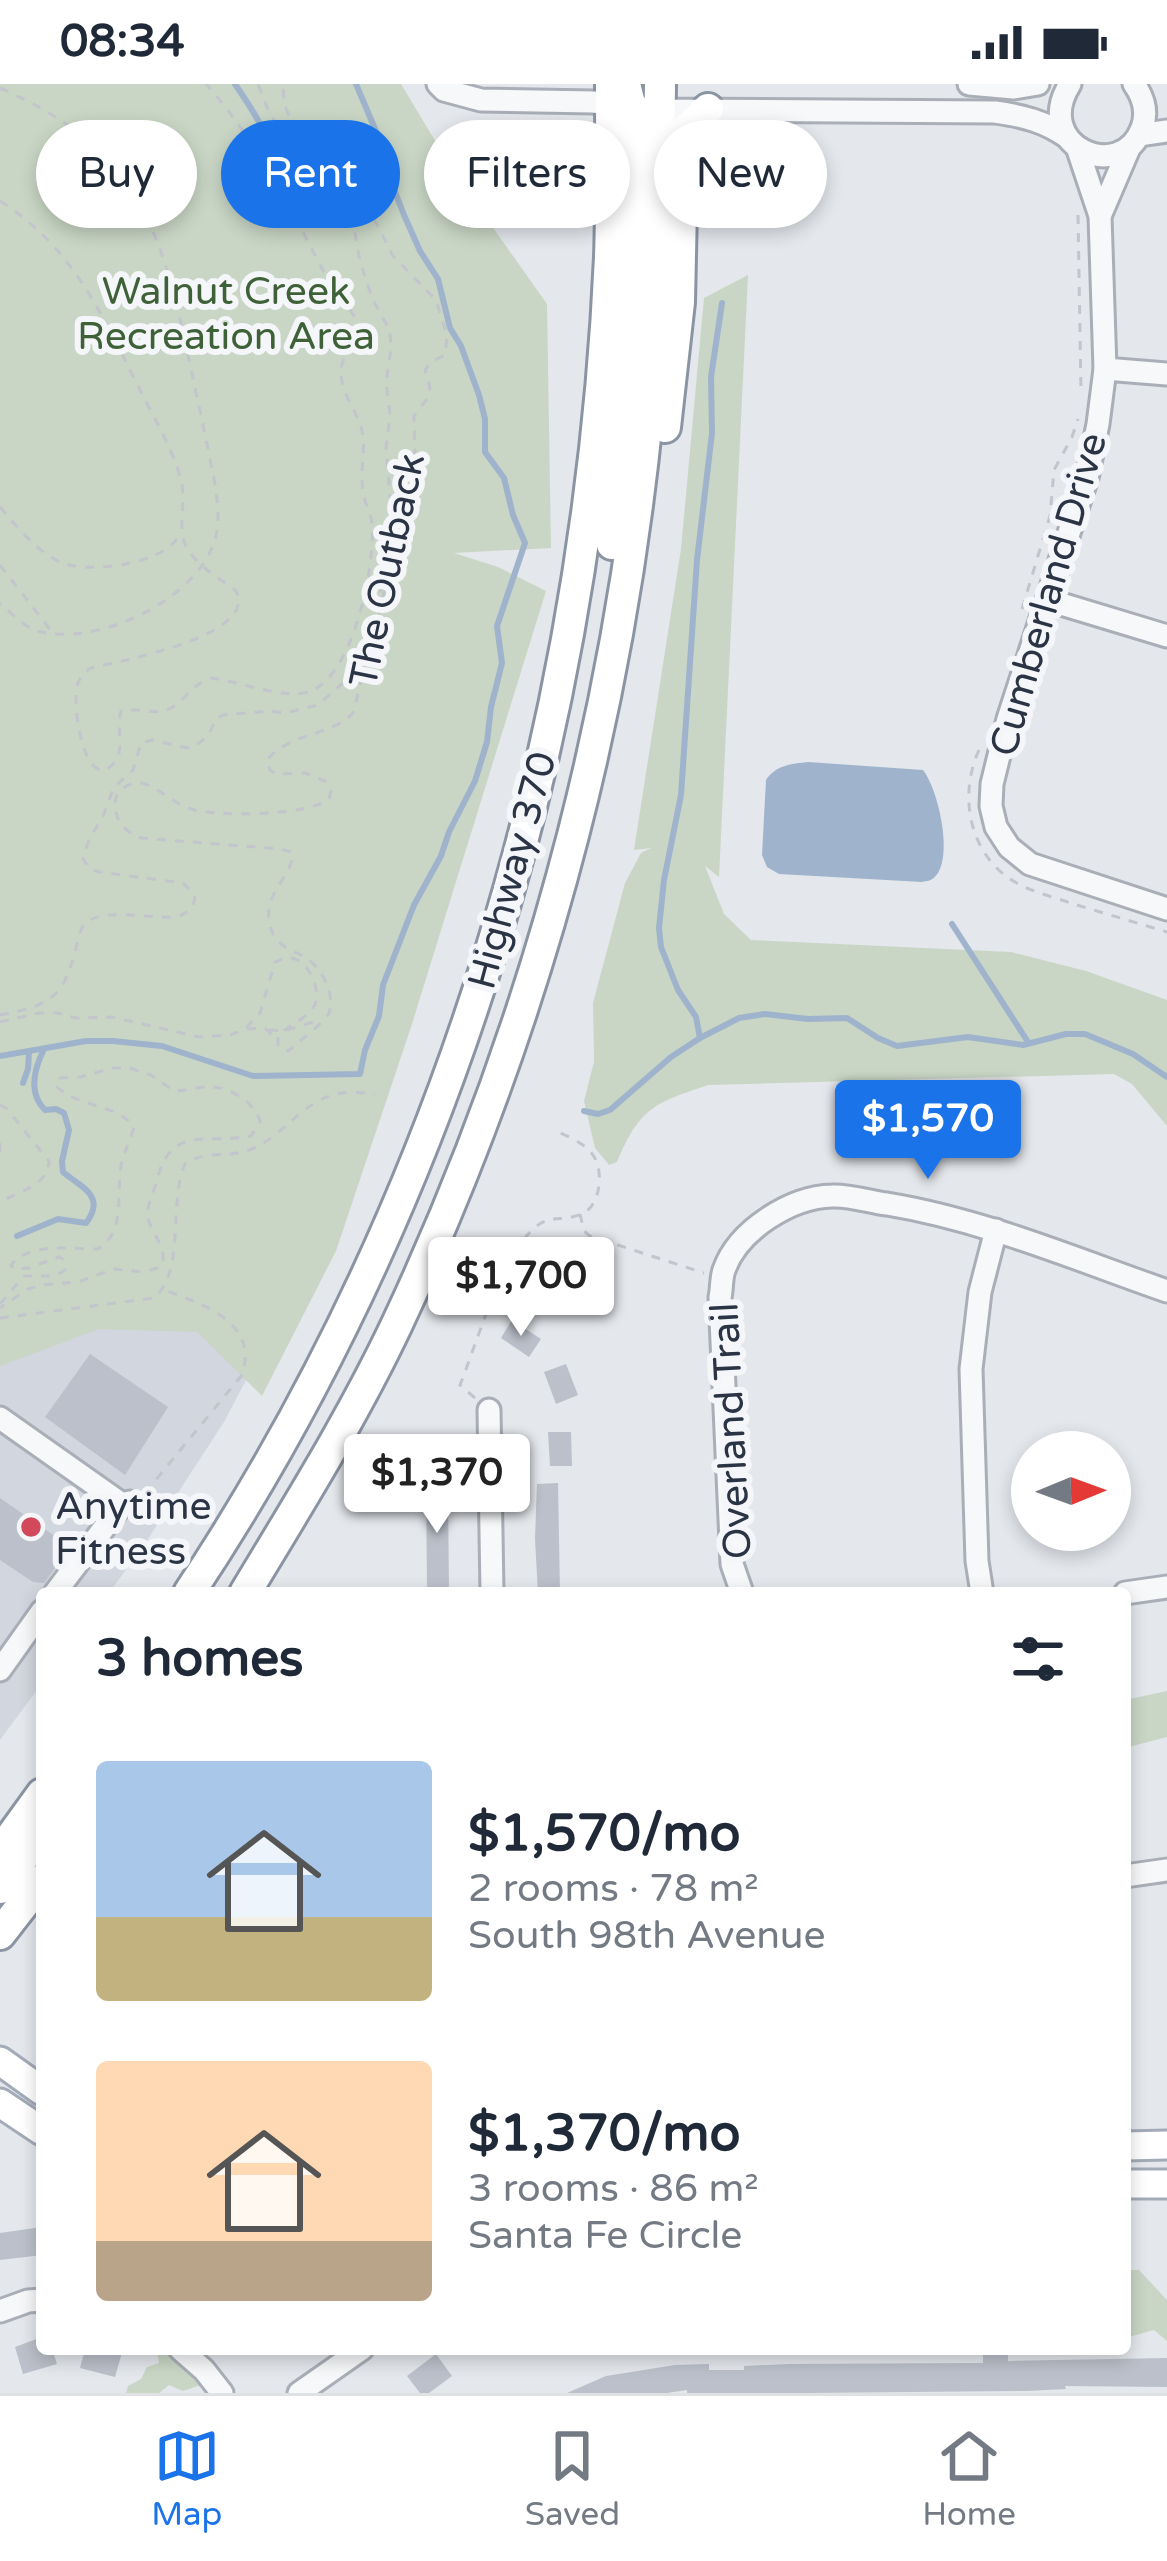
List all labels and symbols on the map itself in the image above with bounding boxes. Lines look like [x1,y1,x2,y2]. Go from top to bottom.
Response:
park label: Walnut Creek Recreation Area [77,268,375,360]
street label: Cumberland Drive [980,427,1117,761]
street label: The Outback [340,449,435,692]
street label: Highway 370 [458,747,567,994]
pin: $1,570 [830,1080,1026,1182]
pin: $1,700 [423,1237,619,1339]
street label: Overland Trail [701,1301,762,1560]
north arrow [1011,1431,1131,1551]
pin: $1,370 [339,1434,535,1536]
place label: Anytime Fitness [55,1483,212,1575]
marker: Anytime Fitness [18,1514,44,1540]

